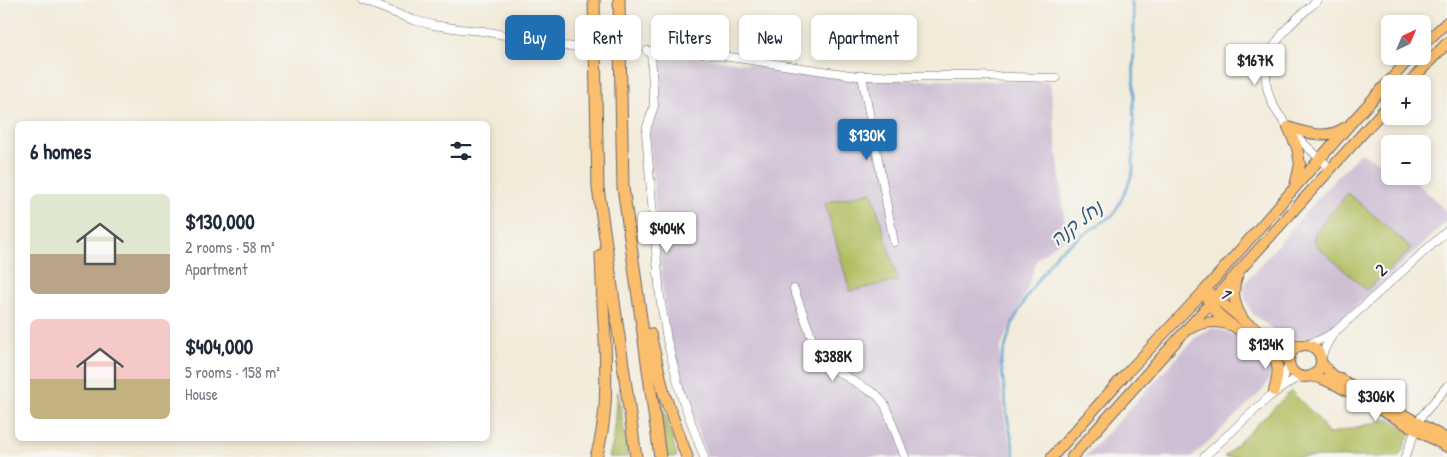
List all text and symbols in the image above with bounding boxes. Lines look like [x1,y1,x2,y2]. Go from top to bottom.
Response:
chip: Buy [505,15,565,60]
chip: Rent [575,15,641,60]
chip: Filters [651,15,729,60]
chip: New [739,15,801,60]
chip: Apartment [811,15,917,60]
north arrow [1381,15,1431,65]
map controls [1381,15,1431,185]
pin: $167K [1220,44,1290,86]
text: $167K [1237,49,1273,71]
button: + [1381,75,1431,125]
pin: $130K [832,119,902,161]
text: $130K [849,124,885,146]
button: − [1381,135,1431,185]
text: 6 homes [30,137,91,166]
icon: filters [447,137,475,165]
water label: נחל קנה [1044,193,1109,252]
text: $130,000 [185,207,255,236]
pin: $404K [632,212,702,254]
icon: home [70,214,130,274]
text: $404K [649,217,685,239]
text: 2 rooms · 58 m² [185,236,275,258]
street label: 2 [1369,257,1393,282]
text: Apartment [185,258,248,280]
street label: 1 [1214,284,1239,303]
pin: $134K [1231,328,1301,370]
text: $404,000 [185,332,253,361]
text: $134K [1248,333,1284,355]
icon: home [70,339,130,399]
pin: $388K [798,340,868,382]
text: $388K [814,345,852,367]
text: 5 rooms · 158 m² [185,361,280,383]
pin: $306K [1341,380,1411,422]
text: House [185,383,218,405]
text: $306K [1357,385,1395,407]

